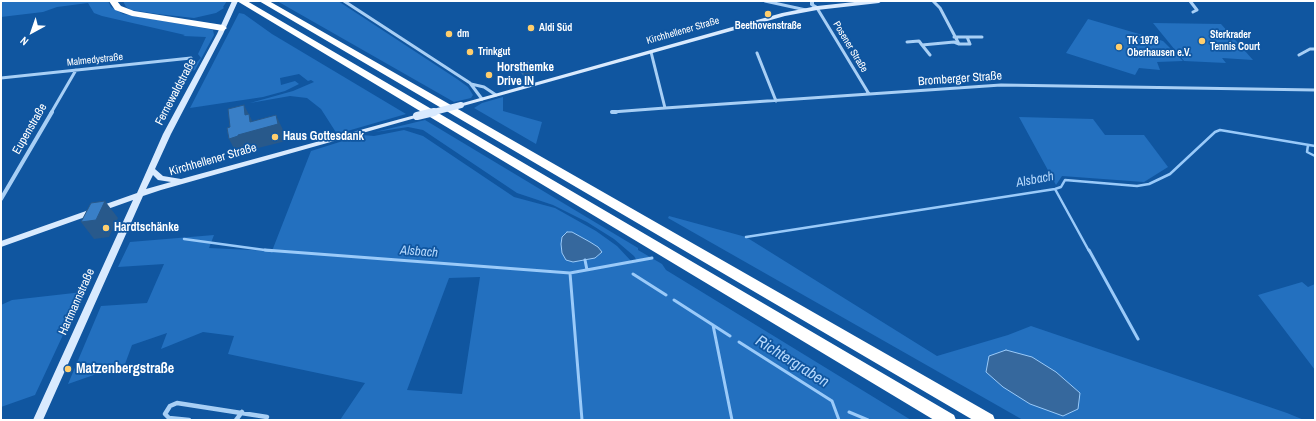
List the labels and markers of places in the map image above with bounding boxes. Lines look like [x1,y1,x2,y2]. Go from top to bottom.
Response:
marker: Beethovenstraße [763,9,773,19]
place label: Beethovenstraße [735,20,801,32]
place label: Aldi Süd [539,22,572,34]
marker: Aldi Süd [526,23,536,33]
place label: dm [457,28,469,40]
marker: dm [444,29,454,39]
place label: Sterkrader Tennis Court [1210,29,1260,52]
place label: TK 1978 Oberhausen e.V. [1127,35,1191,58]
marker: Sterkrader Tennis Court [1197,36,1207,46]
marker: TK 1978 Oberhausen e.V. [1114,42,1124,52]
place label: Trinkgut [478,46,510,58]
marker: Trinkgut [465,47,475,57]
place label: Horsthemke Drive IN [497,61,554,89]
marker: Horsthemke Drive IN [484,70,494,80]
place label: Haus Gottesdank [283,130,364,144]
marker: Haus Gottesdank [270,132,280,142]
place label: Hardtschänke [114,221,179,235]
marker: Hardtschänke [101,223,111,233]
place label: Matzenbergstraße [76,361,174,377]
marker: Matzenbergstraße [63,364,73,374]

